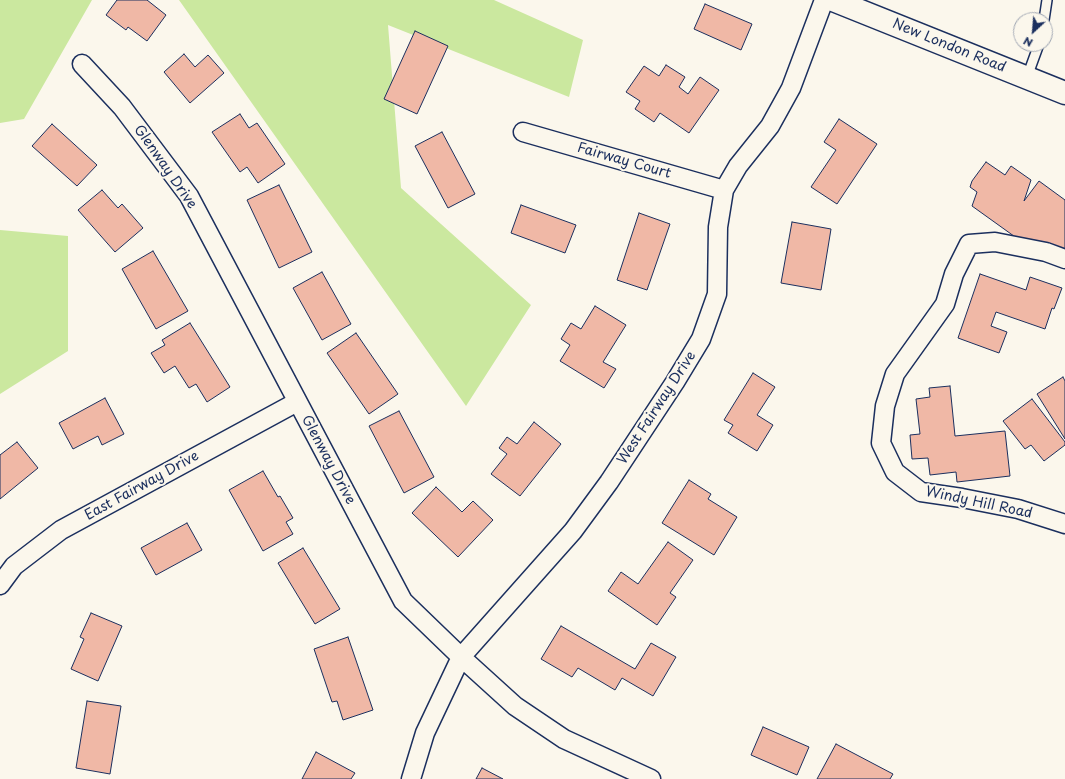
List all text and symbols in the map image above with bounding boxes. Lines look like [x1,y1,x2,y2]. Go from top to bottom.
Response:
north arrow [1013,12,1053,52]
street label: New London Road [890,16,1008,76]
text: N [1020,33,1036,52]
street label: Glenway Drive [130,122,200,212]
street label: Fairway Court [575,140,673,182]
street label: West Fairway Drive [614,348,700,468]
street label: Glenway Drive [297,413,359,507]
street label: East Fairway Drive [82,448,202,524]
street label: Windy Hill Road [924,483,1034,523]

